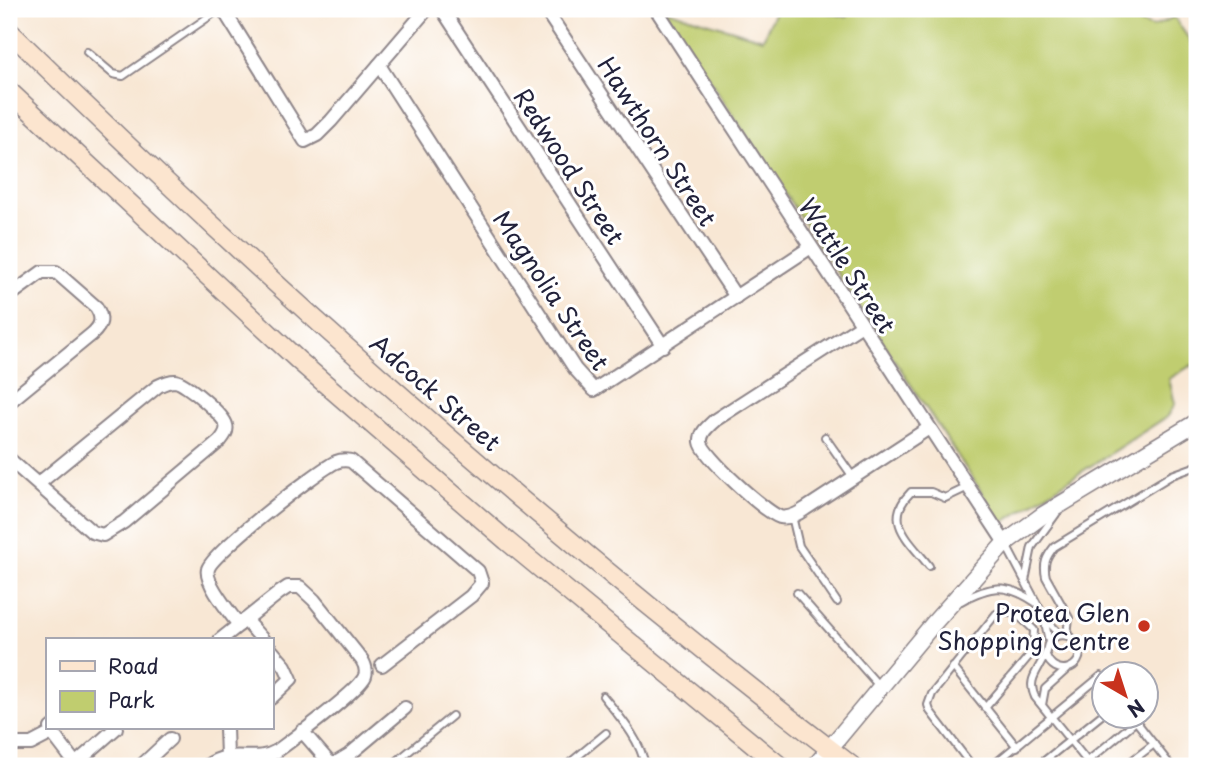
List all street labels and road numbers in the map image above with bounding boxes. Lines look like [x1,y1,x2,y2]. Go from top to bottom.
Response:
street label: Hawthorn Street [590,49,727,233]
street label: Redwood Street [506,81,634,252]
street label: Wattle Street [791,190,905,340]
street label: Magnolia Street [485,203,619,377]
street label: Adcock Street [363,325,509,459]

